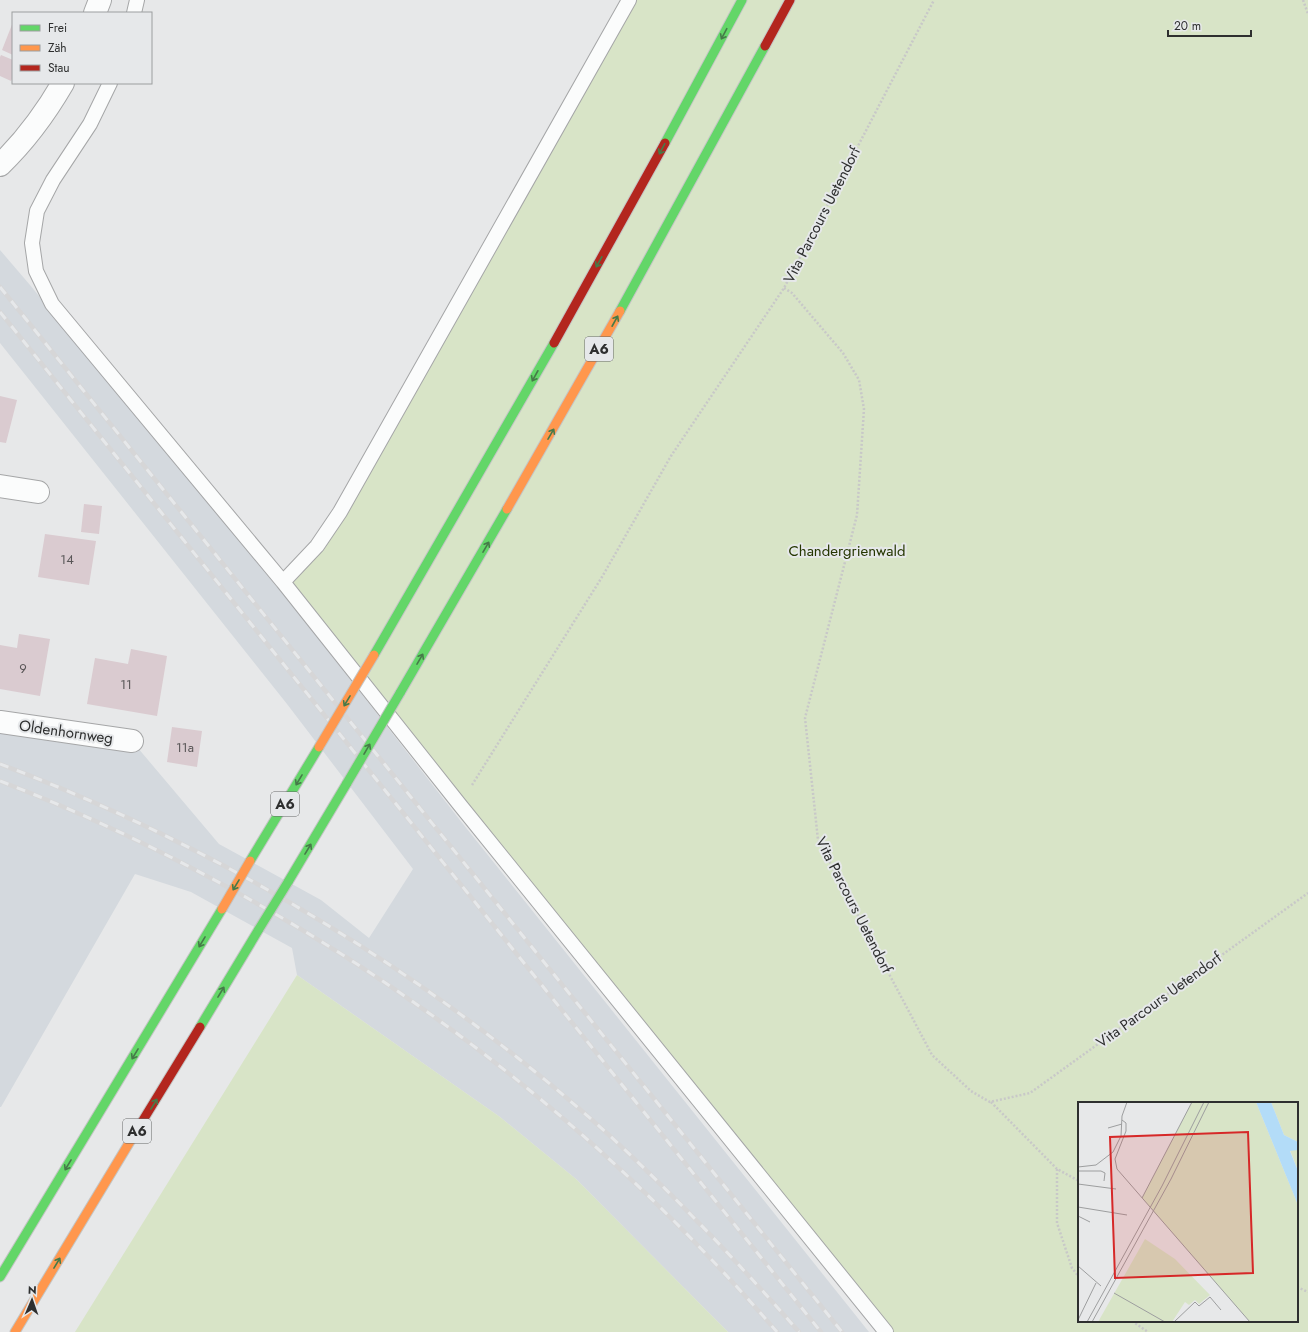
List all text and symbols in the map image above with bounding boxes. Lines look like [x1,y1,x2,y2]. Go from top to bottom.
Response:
legend [12,12,152,84]
scale bar [1168,12,1251,38]
text: 20 m [1174,17,1201,35]
text: Frei [48,19,67,37]
one-way arrow [720,28,727,40]
text: Zäh [48,39,67,57]
text: Stau [48,59,70,77]
street label: Vita Parcours Uetendorf [778,142,866,287]
one-way arrow [658,143,665,155]
one-way arrow [595,256,602,268]
one-way arrow [611,315,619,327]
road number: A6 [585,337,613,361]
one-way arrow [531,370,539,382]
one-way arrow [547,428,555,440]
park label: Chandergrienwald [789,540,905,562]
one-way arrow [482,541,490,553]
house number: 14 [60,550,74,569]
one-way arrow [416,654,424,665]
house number: 9 [19,659,27,678]
house number: 11 [120,675,132,694]
one-way arrow [342,695,350,707]
street label: Oldenhornweg [18,715,114,749]
house number: 11a [176,738,194,757]
one-way arrow [364,743,372,755]
one-way arrow [295,774,303,786]
road number: A6 [271,792,299,816]
street label: Vita Parcours Uetendorf [810,833,898,978]
one-way arrow [304,843,312,855]
one-way arrow [232,879,240,891]
one-way arrow [198,936,206,947]
street label: Vita Parcours Uetendorf [1092,946,1227,1053]
one-way arrow [217,987,225,998]
one-way arrow [130,1048,138,1060]
one-way arrow [150,1098,158,1110]
inset map [1078,1102,1298,1322]
road number: A6 [123,1119,151,1143]
one-way arrow [63,1159,71,1171]
one-way arrow [54,1257,62,1269]
north arrow [12,1280,52,1320]
text: N [28,1282,37,1298]

